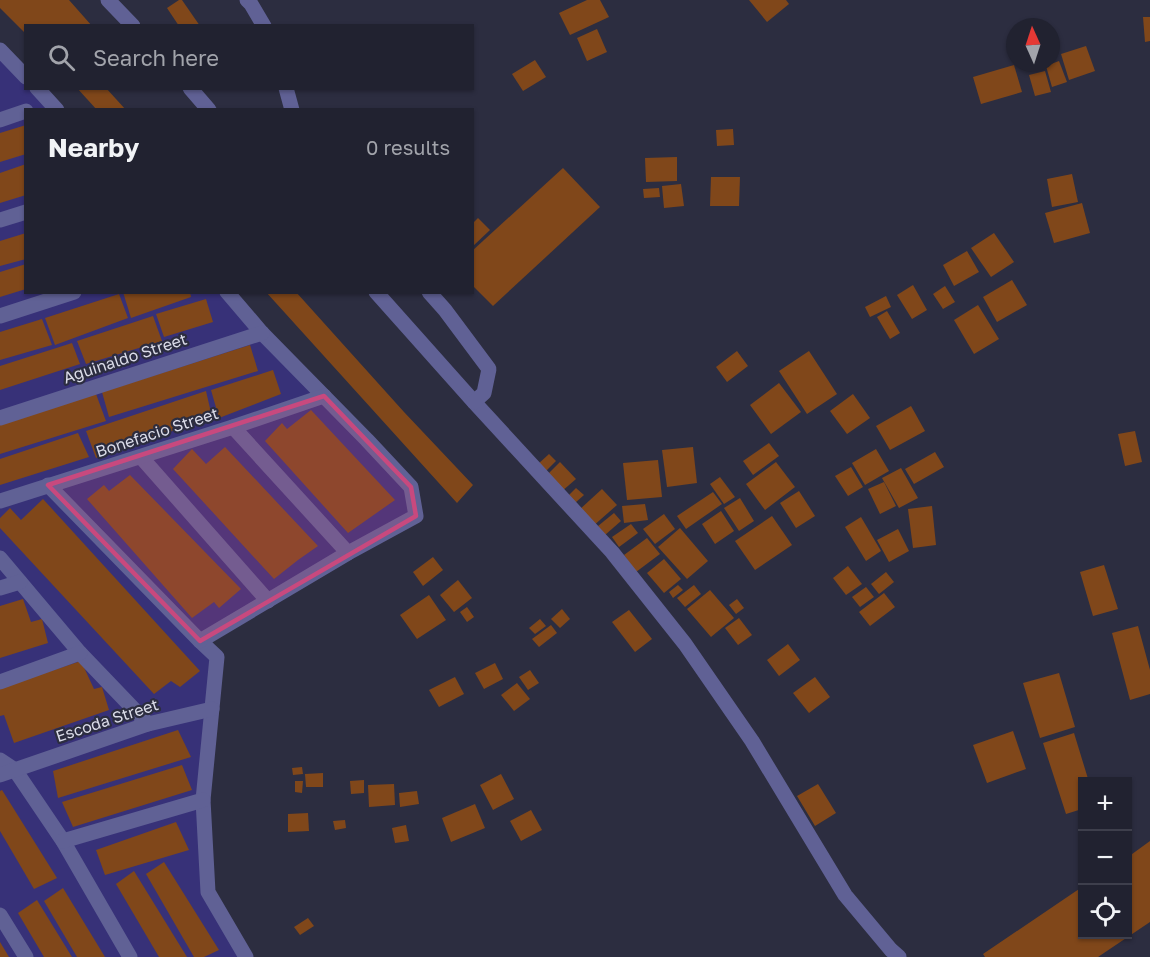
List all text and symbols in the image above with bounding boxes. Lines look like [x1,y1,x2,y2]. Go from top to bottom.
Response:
north arrow [1006,18,1060,72]
search box [24,24,474,90]
icon: search [45,41,78,74]
text: Search here [93,44,219,71]
text: Nearby [48,132,139,163]
text: 0 results [366,135,450,159]
street label: Aguinaldo Street [61,329,189,387]
street label: Bonefacio Street [93,403,221,461]
street label: Escoda Street [53,694,161,746]
map controls [1078,777,1132,939]
button: + [1078,777,1132,831]
button: − [1078,831,1132,885]
button: locate [1078,885,1132,939]

